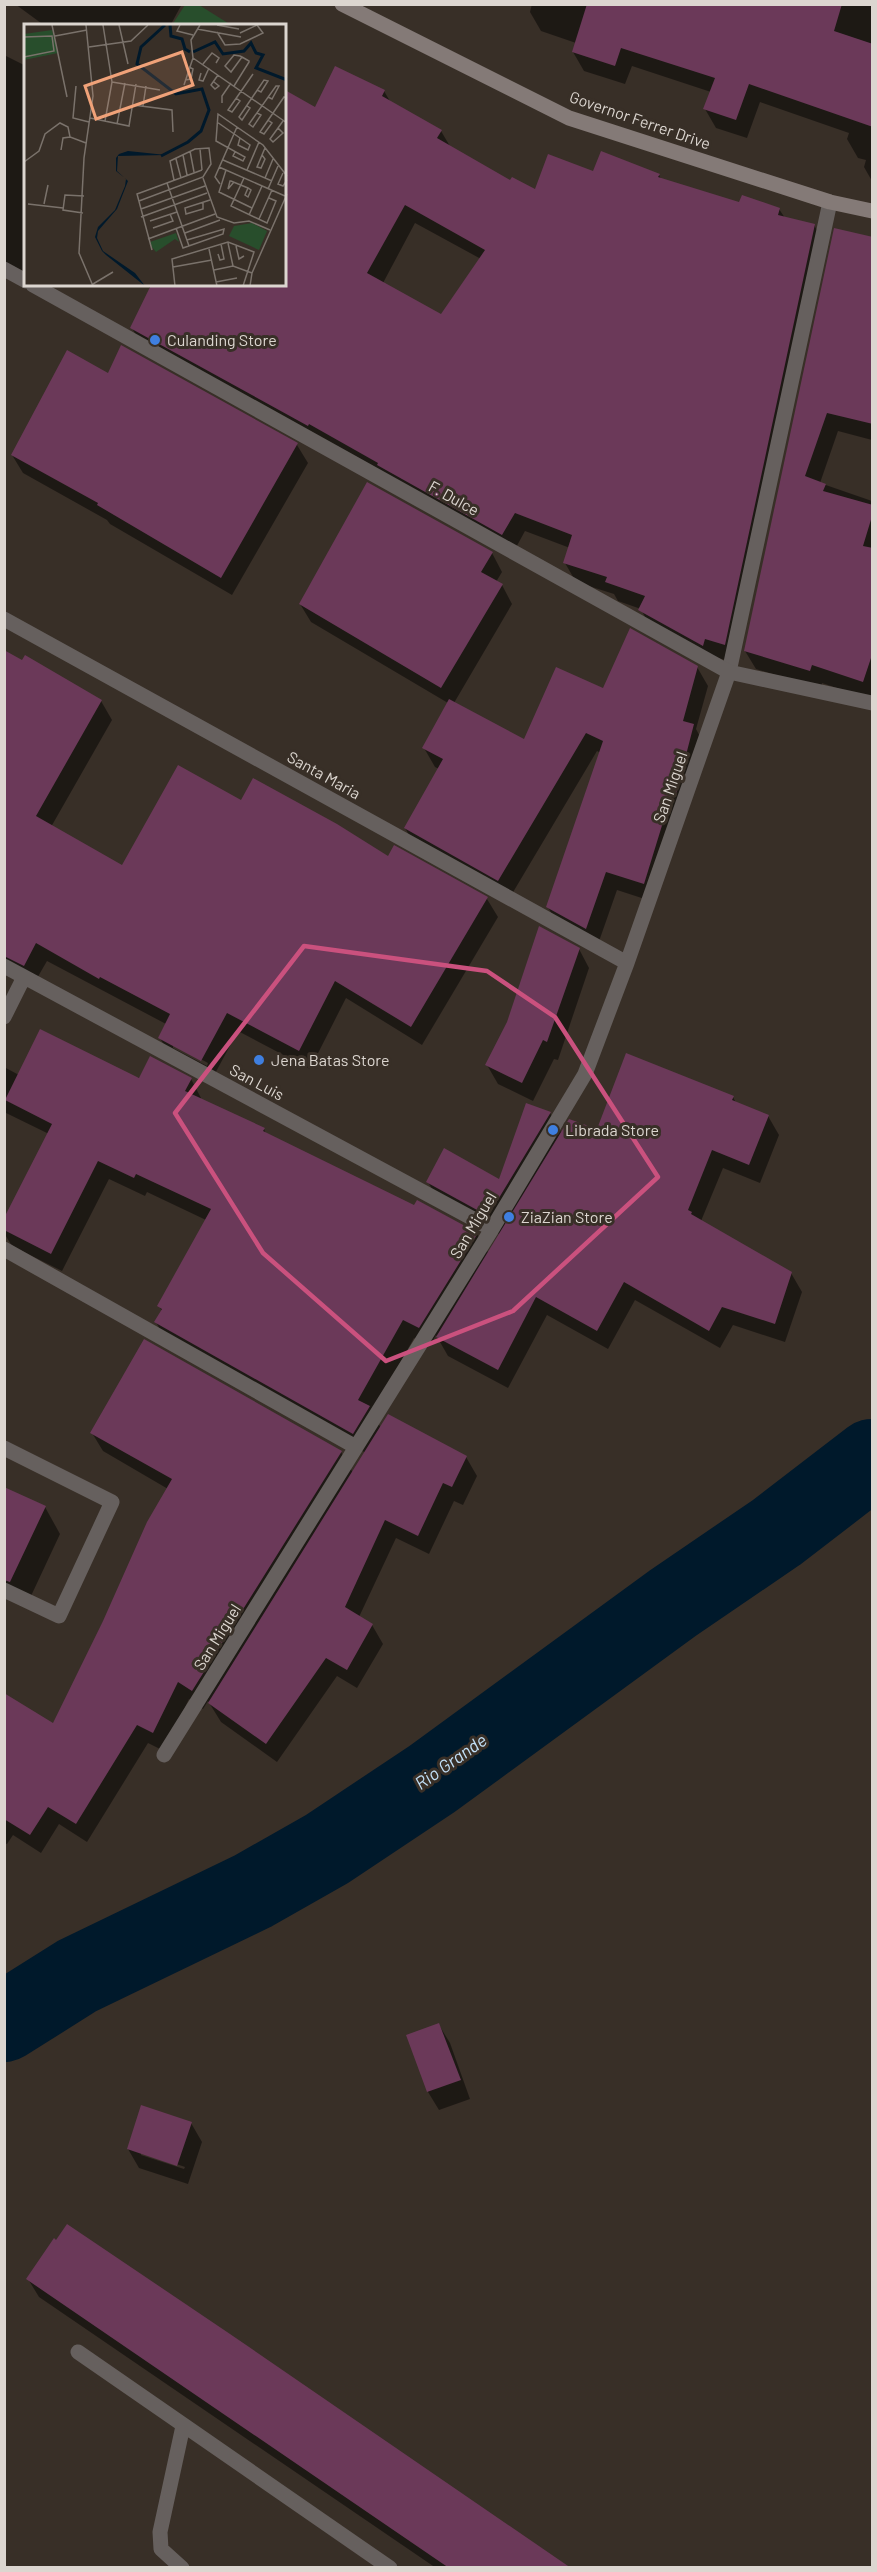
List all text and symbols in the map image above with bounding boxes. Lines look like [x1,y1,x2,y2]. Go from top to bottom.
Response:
inset map [24,24,286,286]
street label: Governor Ferrer Drive [567,86,713,153]
place label: Culanding Store [167,330,277,349]
marker: Culanding Store [148,333,162,347]
street label: F. Dulce [426,476,483,519]
street label: Santa Maria [284,747,364,803]
street label: San Miguel [648,749,691,825]
place label: Jena Batas Store [271,1050,390,1069]
marker: Jena Batas Store [252,1053,266,1067]
street label: San Luis [227,1059,288,1104]
place label: Librada Store [565,1120,659,1139]
marker: Librada Store [546,1123,560,1137]
street label: San Miguel [445,1188,500,1261]
place label: ZiaZian Store [521,1207,613,1226]
marker: ZiaZian Store [502,1210,516,1224]
street label: San Miguel [189,1600,244,1673]
water label: Rio Grande [410,1728,491,1794]

